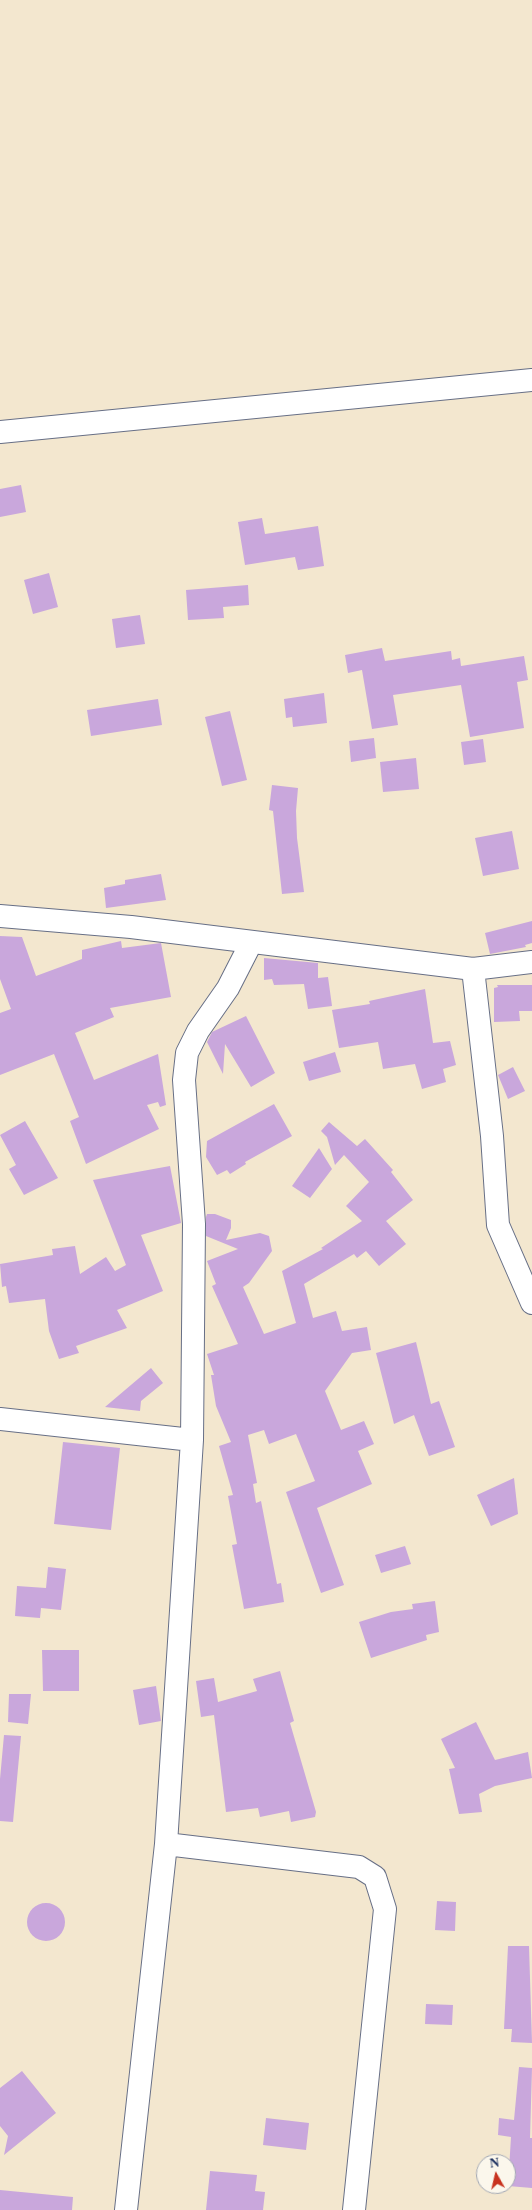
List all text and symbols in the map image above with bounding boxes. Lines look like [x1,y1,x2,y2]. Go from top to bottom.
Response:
north arrow [476,2154,516,2194]
text: N [489,2156,500,2171]

